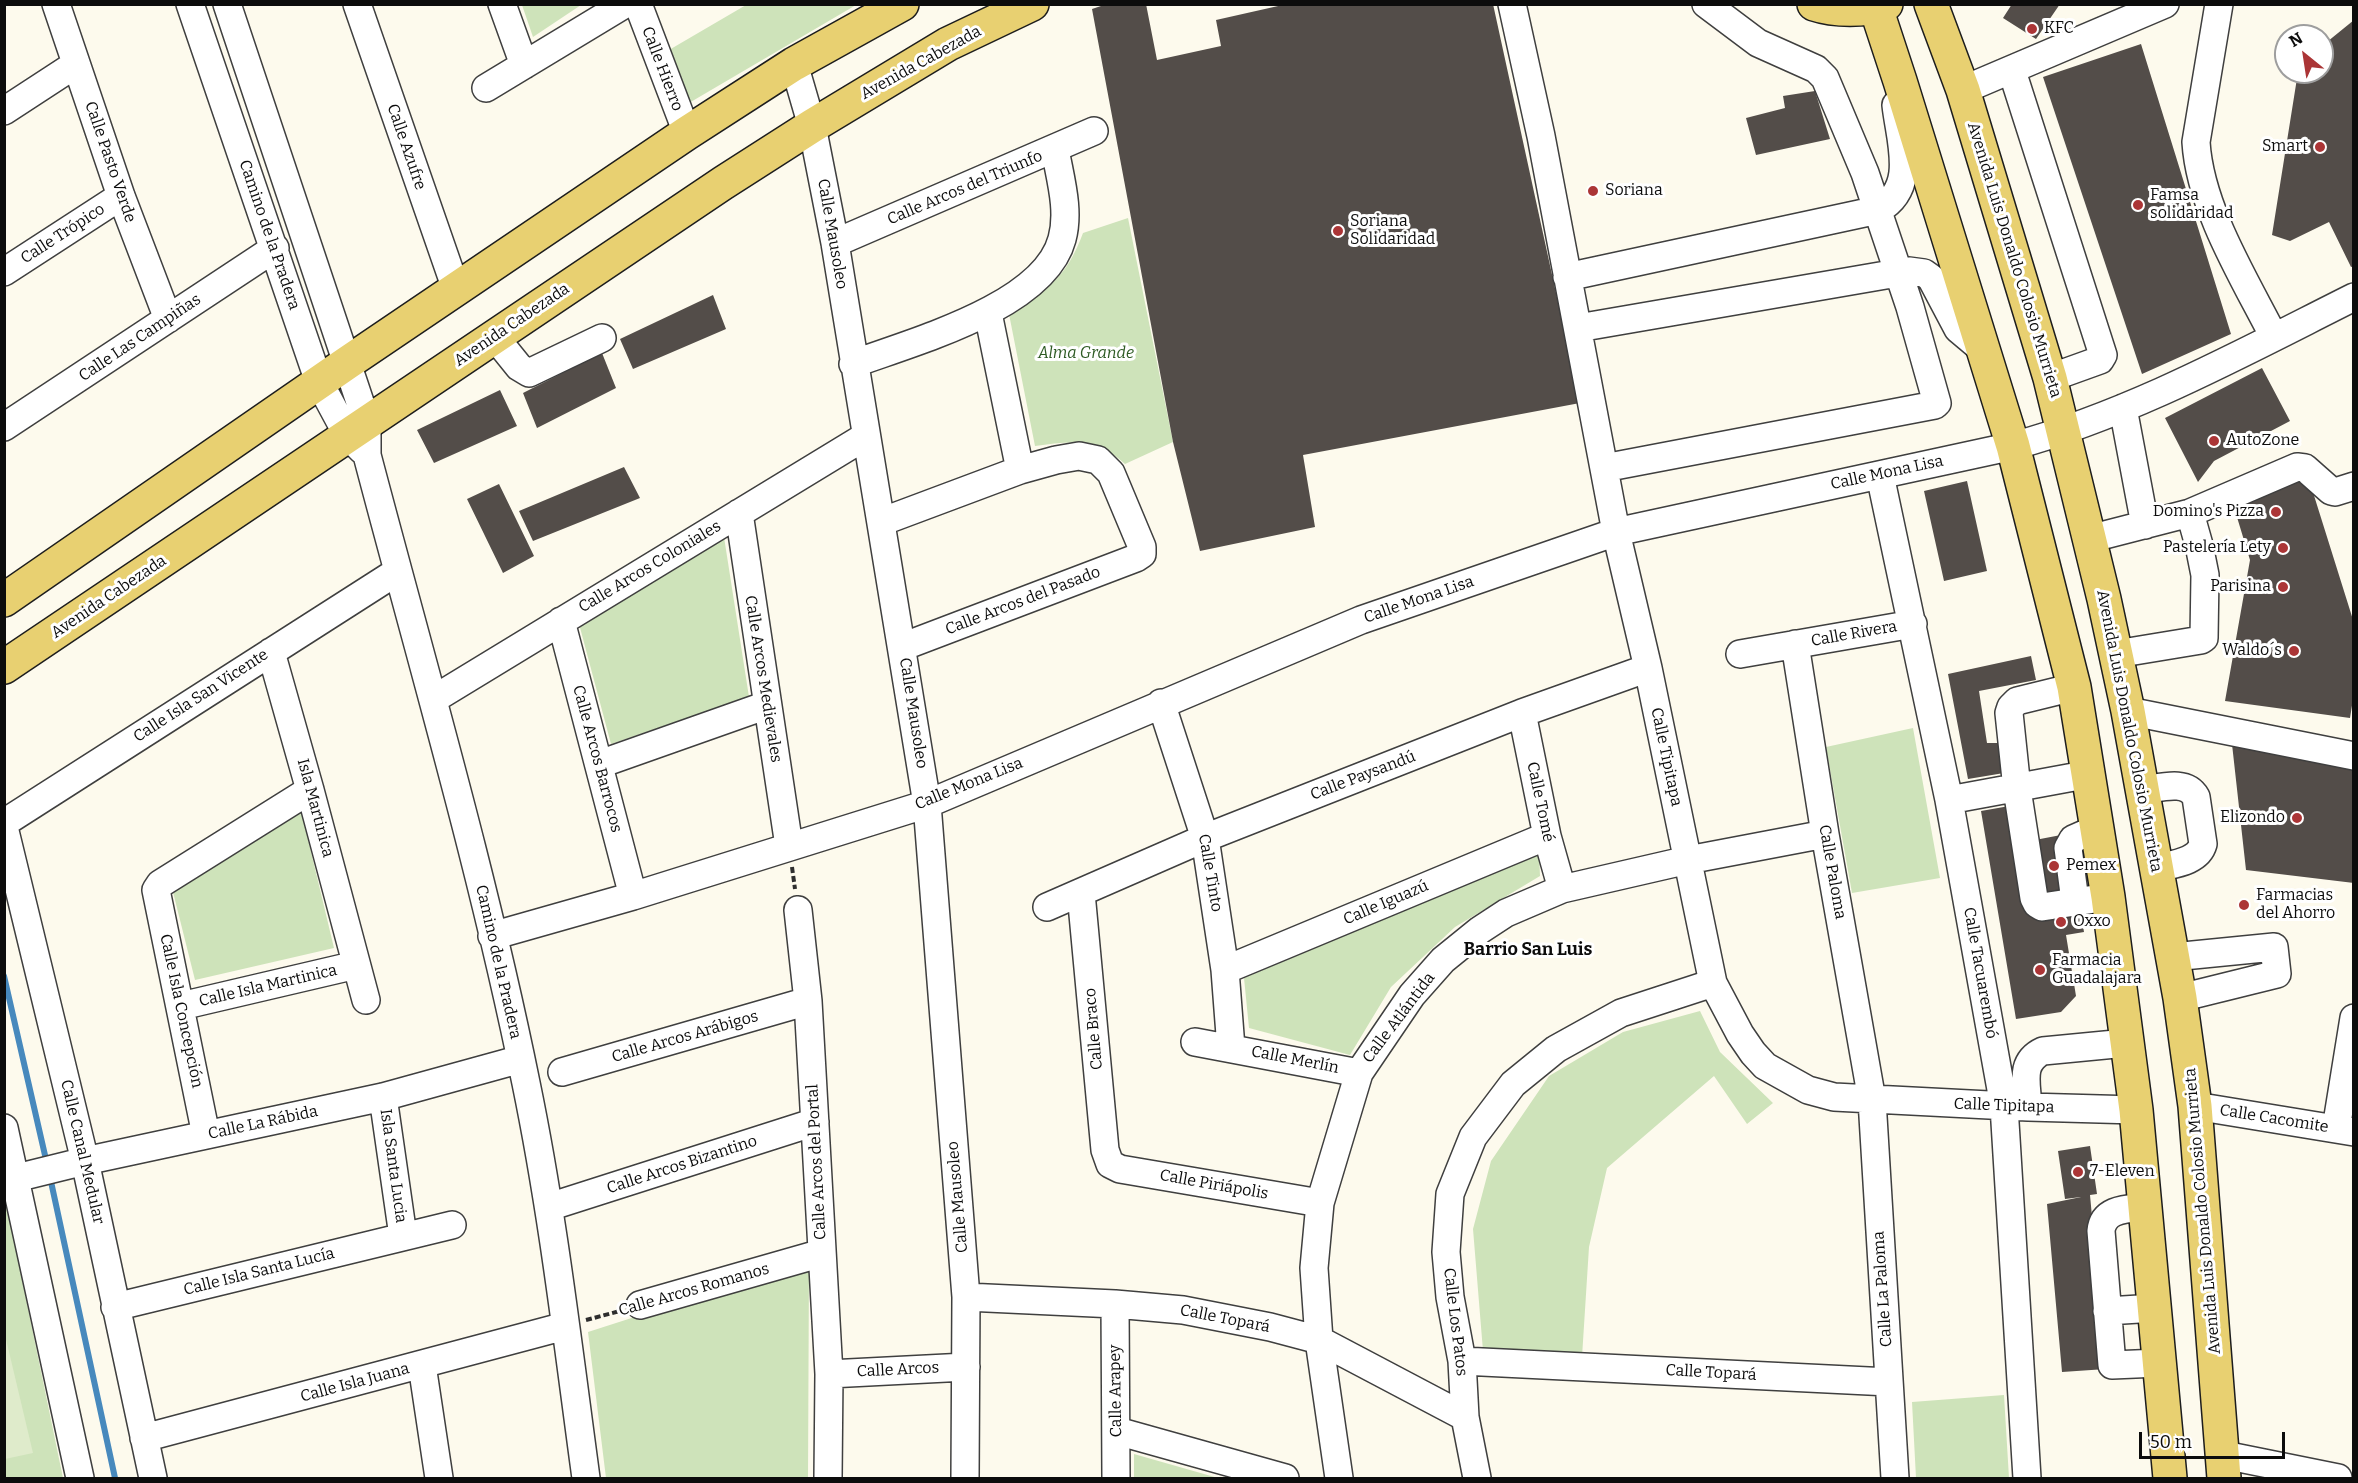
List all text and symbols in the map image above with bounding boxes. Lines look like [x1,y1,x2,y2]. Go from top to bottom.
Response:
place label: KFC [2044,19,2074,39]
street label: Avenida Cabezada [857,22,985,104]
marker: KFC [2025,22,2039,36]
street label: Calle Hierro [637,24,687,114]
north arrow [2274,24,2334,84]
text: N [2286,28,2306,51]
street label: Calle Pasto Verde [80,99,140,225]
street label: Calle Azufre [382,101,430,193]
street label: Avenida Luis Donaldo Colosio Murrieta [1963,120,2065,400]
place label: Smart [2262,137,2308,157]
marker: Smart [2313,140,2327,154]
street label: Calle Arcos del Triunfo [884,147,1046,229]
street label: Camino de la Pradera [234,157,304,313]
street label: Calle Mausoleo [813,177,851,291]
place label: Soriana [1605,181,1663,201]
marker: Soriana [1586,184,1600,198]
place label: Famsa solidaridad [2150,186,2233,224]
marker: Famsa solidaridad [2131,198,2145,212]
street label: Calle Trópico [17,200,109,268]
place label: Soriana Solidaridad [1350,212,1435,250]
marker: Soriana Solidaridad [1331,224,1345,238]
street label: Avenida Cabezada [451,279,573,371]
street label: Calle Las Campiñas [75,290,205,386]
park label: Alma Grande [1038,344,1134,364]
place label: AutoZone [2226,431,2299,451]
marker: AutoZone [2207,434,2221,448]
street label: Calle Mona Lisa [1829,452,1945,494]
place label: Domino's Pizza [2153,502,2264,522]
marker: Domino's Pizza [2269,505,2283,519]
street label: Calle Arcos Coloniales [575,517,725,617]
place label: Pastelería Lety [2163,538,2271,558]
marker: Pastelería Lety [2276,541,2290,555]
street label: Avenida Cabezada [48,551,170,643]
street label: Calle Arcos del Pasado [943,563,1103,639]
street label: Calle Mona Lisa [1362,572,1476,628]
place label: Parisina [2210,577,2271,597]
marker: Parisina [2276,580,2290,594]
street label: Avenida Luis Donaldo Colosio Murrieta [2092,588,2166,874]
street label: Calle Arcos Medievales [740,594,786,764]
street label: Calle Rivera [1810,617,1898,651]
place label: Waldo´s [2222,641,2282,661]
marker: Waldo´s [2287,644,2301,658]
street label: Calle Isla San Vicente [130,645,272,747]
street label: Calle Mausoleo [895,656,931,770]
street label: Calle Arcos Barrocos [568,683,626,835]
street label: Calle Tipitapa [1646,706,1686,808]
street label: Calle Paysandú [1308,747,1418,805]
street label: Calle Mona Lisa [912,754,1026,814]
street label: Isla Martinica [293,757,337,859]
street label: Calle Tomé [1522,760,1558,844]
place label: Elizondo [2220,808,2285,828]
marker: Elizondo [2290,811,2304,825]
street label: Calle Paloma [1814,823,1850,921]
street label: Calle Tinto [1194,833,1226,913]
place label: Pemex [2066,856,2116,876]
marker: Pemex [2047,859,2061,873]
street label: Calle Iguazú [1341,876,1431,930]
street label: Camino de la Pradera [471,883,525,1041]
place label: Farmacias del Ahorro [2256,886,2335,924]
marker: Farmacias del Ahorro [2237,898,2251,912]
street label: Calle Tacuarembó [1959,906,2001,1040]
place label: Oxxo [2073,912,2111,932]
marker: Oxxo [2054,915,2068,929]
street label: Calle Isla Concepción [155,932,207,1090]
district label: Barrio San Luis [1464,939,1592,961]
place label: Farmacia Guadalajara [2052,951,2142,989]
street label: Calle Isla Martinica [197,961,339,1011]
marker: Farmacia Guadalajara [2033,963,2047,977]
street label: Calle Atlántida [1359,969,1439,1067]
street label: Calle Braco [1081,987,1107,1071]
street label: Calle Arcos Arábigos [610,1007,760,1067]
street label: Calle Merlín [1250,1042,1340,1078]
street label: Avenida Luis Donaldo Colosio Murrieta [2181,1067,2225,1355]
street label: Calle Canal Medular [56,1078,108,1226]
street label: Calle Arcos del Portal [803,1084,831,1240]
street label: Calle Tipitapa [1953,1095,2055,1117]
street label: Calle Cacomite [2218,1101,2330,1137]
street label: Calle La Rábida [206,1102,320,1144]
street label: Isla Santa Lucia [376,1108,410,1224]
street label: Calle Arcos Bizantino [604,1132,760,1198]
street label: Calle Mausoleo [944,1140,972,1254]
place label: 7-Eleven [2090,1162,2155,1182]
marker: 7-Eleven [2071,1165,2085,1179]
street label: Calle Piriápolis [1158,1166,1270,1204]
street label: Calle La Paloma [1869,1230,1897,1348]
street label: Calle Isla Santa Lucía [182,1244,336,1300]
street label: Calle Arcos Romanos [616,1259,772,1321]
street label: Calle Los Patos [1439,1267,1471,1377]
street label: Calle Topará [1178,1301,1272,1337]
street label: Calle Arapey [1106,1345,1126,1437]
street label: Calle Arcos [856,1358,940,1382]
street label: Calle Isla Juana [298,1359,412,1407]
street label: Calle Topará [1665,1361,1757,1385]
scale bar [2142,1420,2288,1458]
text: 50 m [2150,1431,2192,1453]

